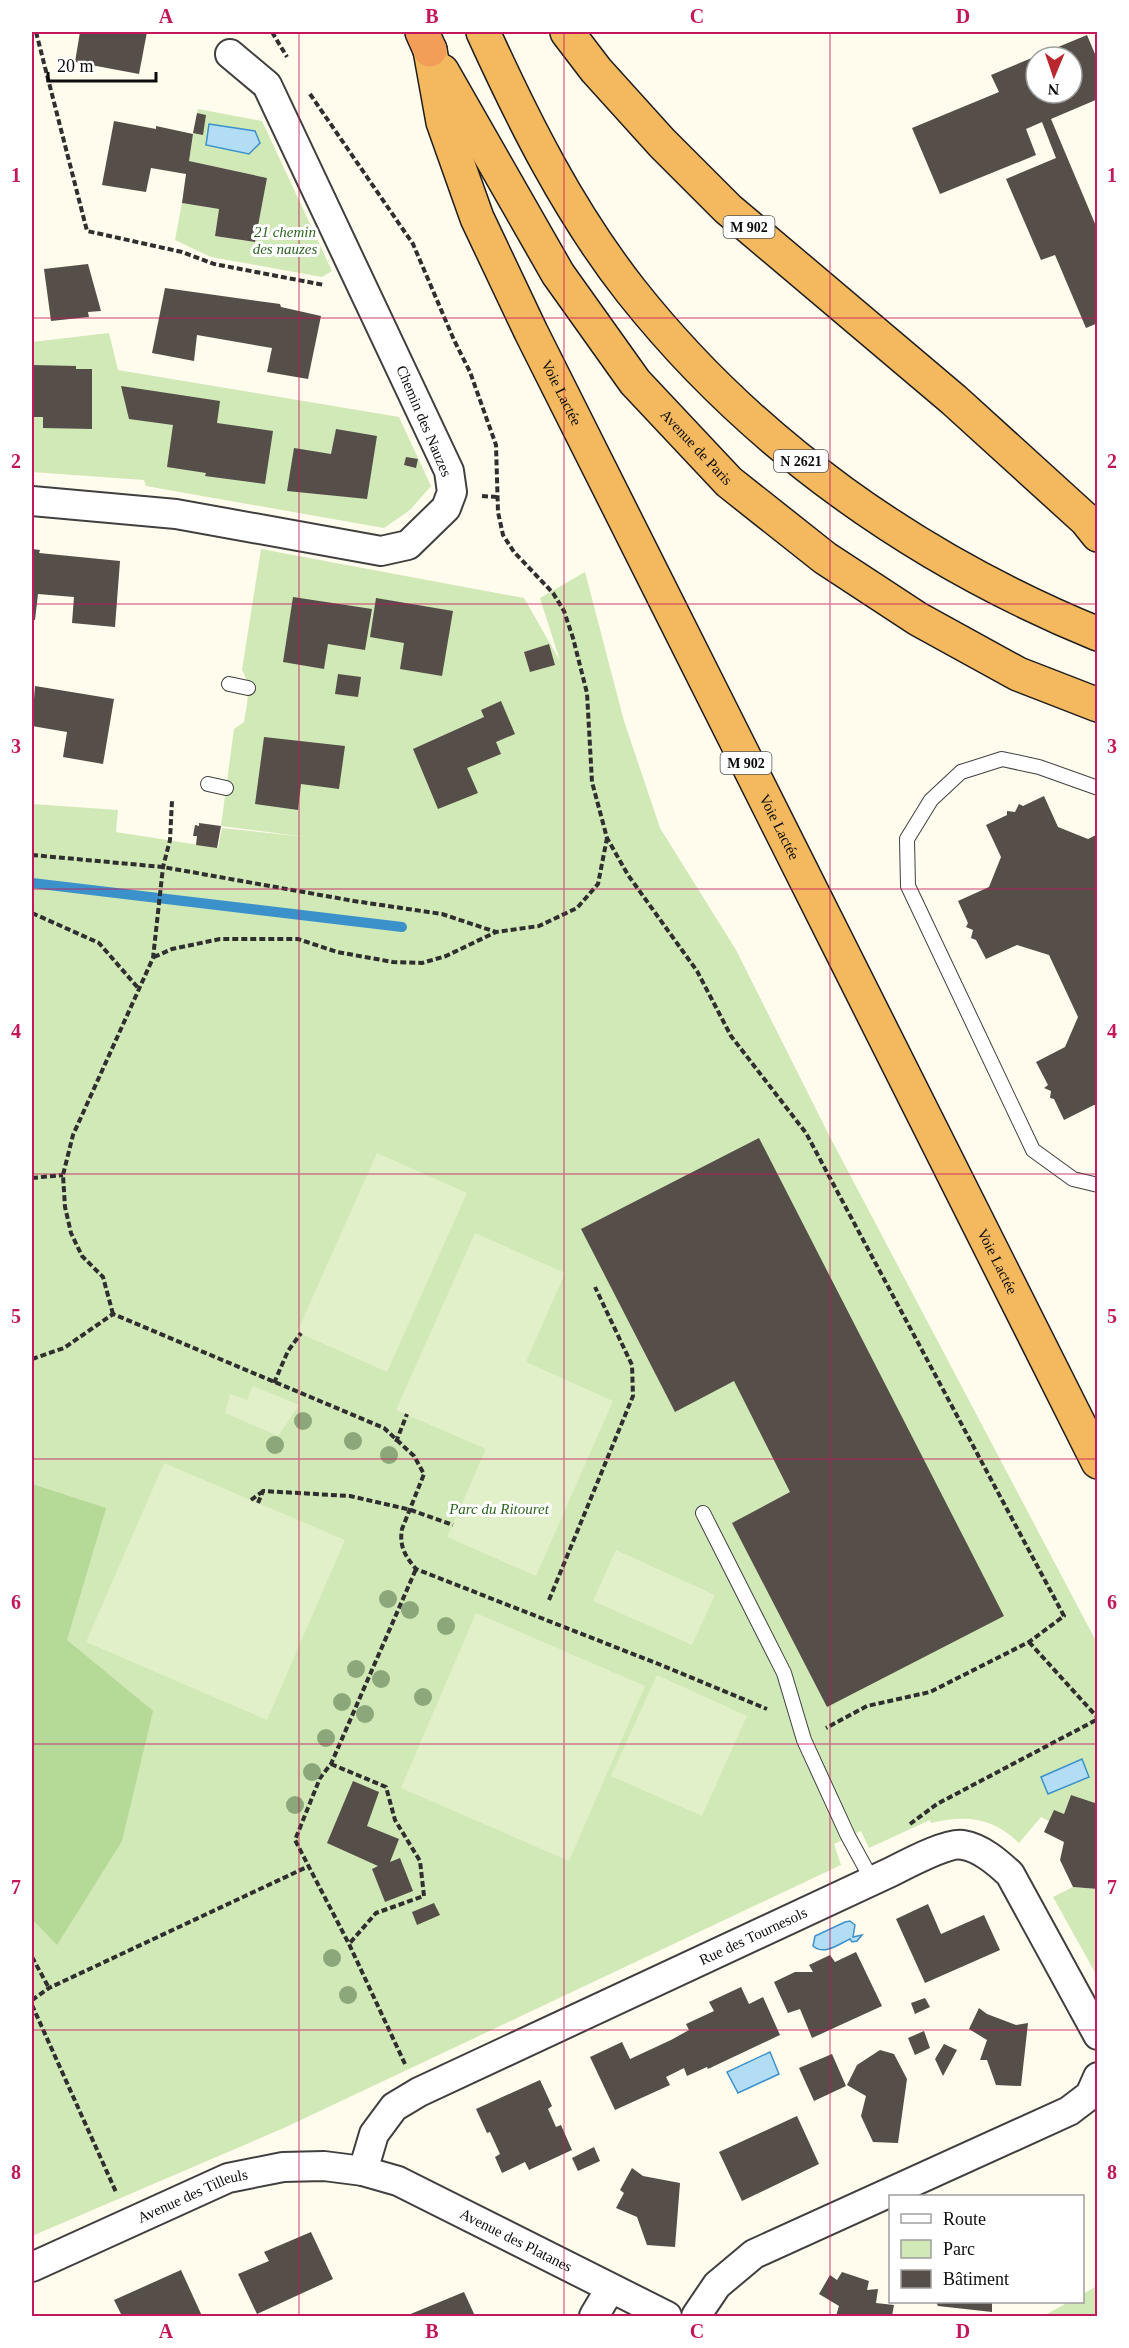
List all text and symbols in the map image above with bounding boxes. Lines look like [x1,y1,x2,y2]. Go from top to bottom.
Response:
text: A [159,5,174,27]
text: B [425,5,439,27]
text: C [690,5,704,27]
text: D [956,5,970,27]
scale bar [48,45,156,83]
north arrow [1024,45,1084,105]
text: 20 m [57,56,94,76]
text: N [1047,81,1060,98]
text: 1 [11,164,21,186]
text: 1 [1107,164,1117,186]
road number: M 902 [724,216,774,238]
park label: 21 chemin des nauzes [253,224,317,257]
street label: Voie Lactée [538,357,585,428]
street label: Chemin des Nauzes [393,363,455,479]
street label: Avenue de Paris [657,406,736,488]
text: 2 [11,450,21,472]
road number: N 2621 [774,450,828,472]
text: 2 [1107,450,1117,472]
text: 3 [11,735,21,757]
text: 3 [1107,735,1117,757]
road number: M 902 [720,752,771,774]
street label: Voie Lactée [756,792,803,863]
text: 4 [11,1020,21,1042]
text: 4 [1107,1020,1117,1042]
street label: Voie Lactée [974,1226,1021,1297]
text: 5 [11,1305,21,1327]
text: 5 [1107,1305,1117,1327]
park label: Parc du Ritouret [448,1501,550,1517]
text: 6 [11,1591,21,1613]
text: 6 [1107,1591,1117,1613]
text: 7 [11,1876,21,1898]
text: 7 [1107,1876,1117,1898]
street label: Rue des Tournesols [697,1904,810,1968]
text: 8 [11,2161,21,2183]
text: 8 [1107,2161,1117,2183]
street label: Avenue des Tilleuls [135,2166,249,2226]
legend [889,2195,1084,2303]
street label: Avenue des Platanes [457,2205,575,2275]
text: Route [943,2209,986,2229]
text: Parc [943,2239,975,2259]
text: Bâtiment [943,2269,1009,2289]
text: A [159,2320,174,2342]
text: B [425,2320,439,2342]
text: C [690,2320,704,2342]
text: D [956,2320,970,2342]

